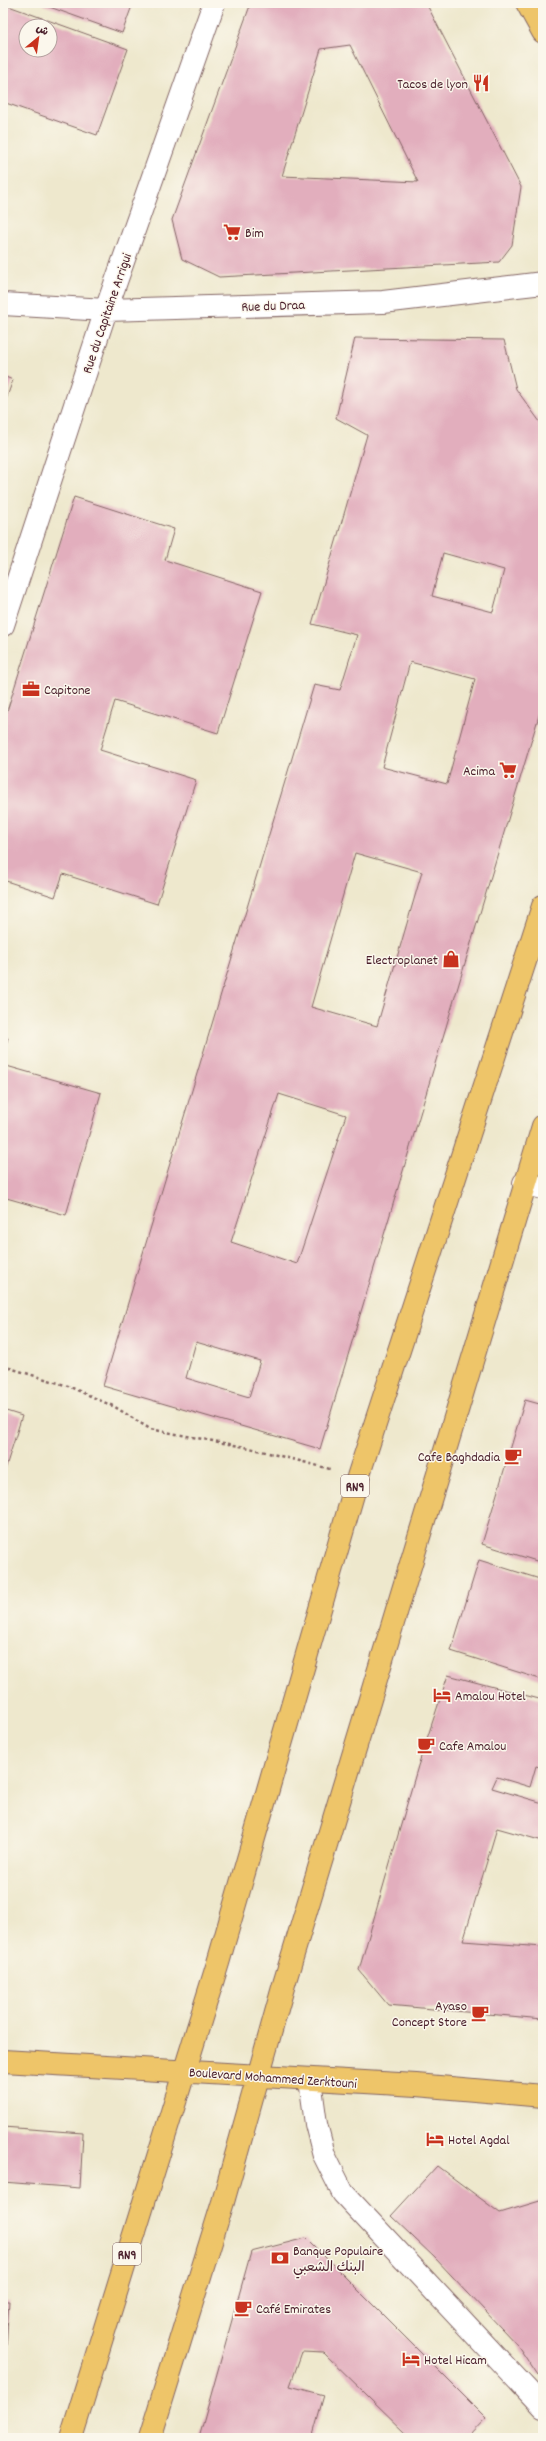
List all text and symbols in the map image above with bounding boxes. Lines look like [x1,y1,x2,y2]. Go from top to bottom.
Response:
north arrow [18,18,58,58]
text: ش [33,21,51,41]
restaurant icon: Tacos de lyon [471,73,491,93]
place label: Tacos de lyon [397,75,468,95]
supermarket icon: Bim [222,222,242,242]
place label: Bim [245,224,264,244]
street label: Rue du Capitaine Arrigui [78,250,138,376]
street label: Rue du Draa [241,296,306,318]
office icon: Capitone [21,679,41,699]
place label: Capitone [44,681,91,701]
supermarket icon: Acima [498,760,518,780]
place label: Acima [463,762,495,782]
shop icon: Electroplanet [441,949,461,969]
place label: Electroplanet [366,951,438,971]
cafe icon: Cafe Baghdadia [503,1446,523,1466]
place label: Cafe Baghdadia [418,1448,500,1468]
road number: RN9 [341,1475,369,1497]
hotel icon: Amalou Hotel [432,1685,452,1705]
place label: Amalou Hotel [455,1687,526,1707]
cafe icon: Cafe Amalou [416,1735,436,1755]
place label: Cafe Amalou [439,1737,506,1757]
place label: Ayaso Concept Store [392,1997,467,2033]
cafe icon: Ayaso Concept Store [470,2003,490,2023]
street label: Boulevard Mohammed Zerktouni [188,2063,358,2095]
hotel icon: Hotel Agdal [425,2129,445,2149]
place label: Hotel Agdal [448,2131,510,2151]
place label: Banque Populaire البنك الشعبي [293,2242,383,2279]
road number: RN9 [113,2243,141,2265]
bank icon: Banque Populaire البنك الشعبي [270,2248,290,2268]
cafe icon: Café Emirates [233,2298,253,2318]
place label: Café Emirates [256,2300,331,2320]
hotel icon: Hotel Hicam [401,2349,421,2369]
place label: Hotel Hicam [424,2351,487,2371]

